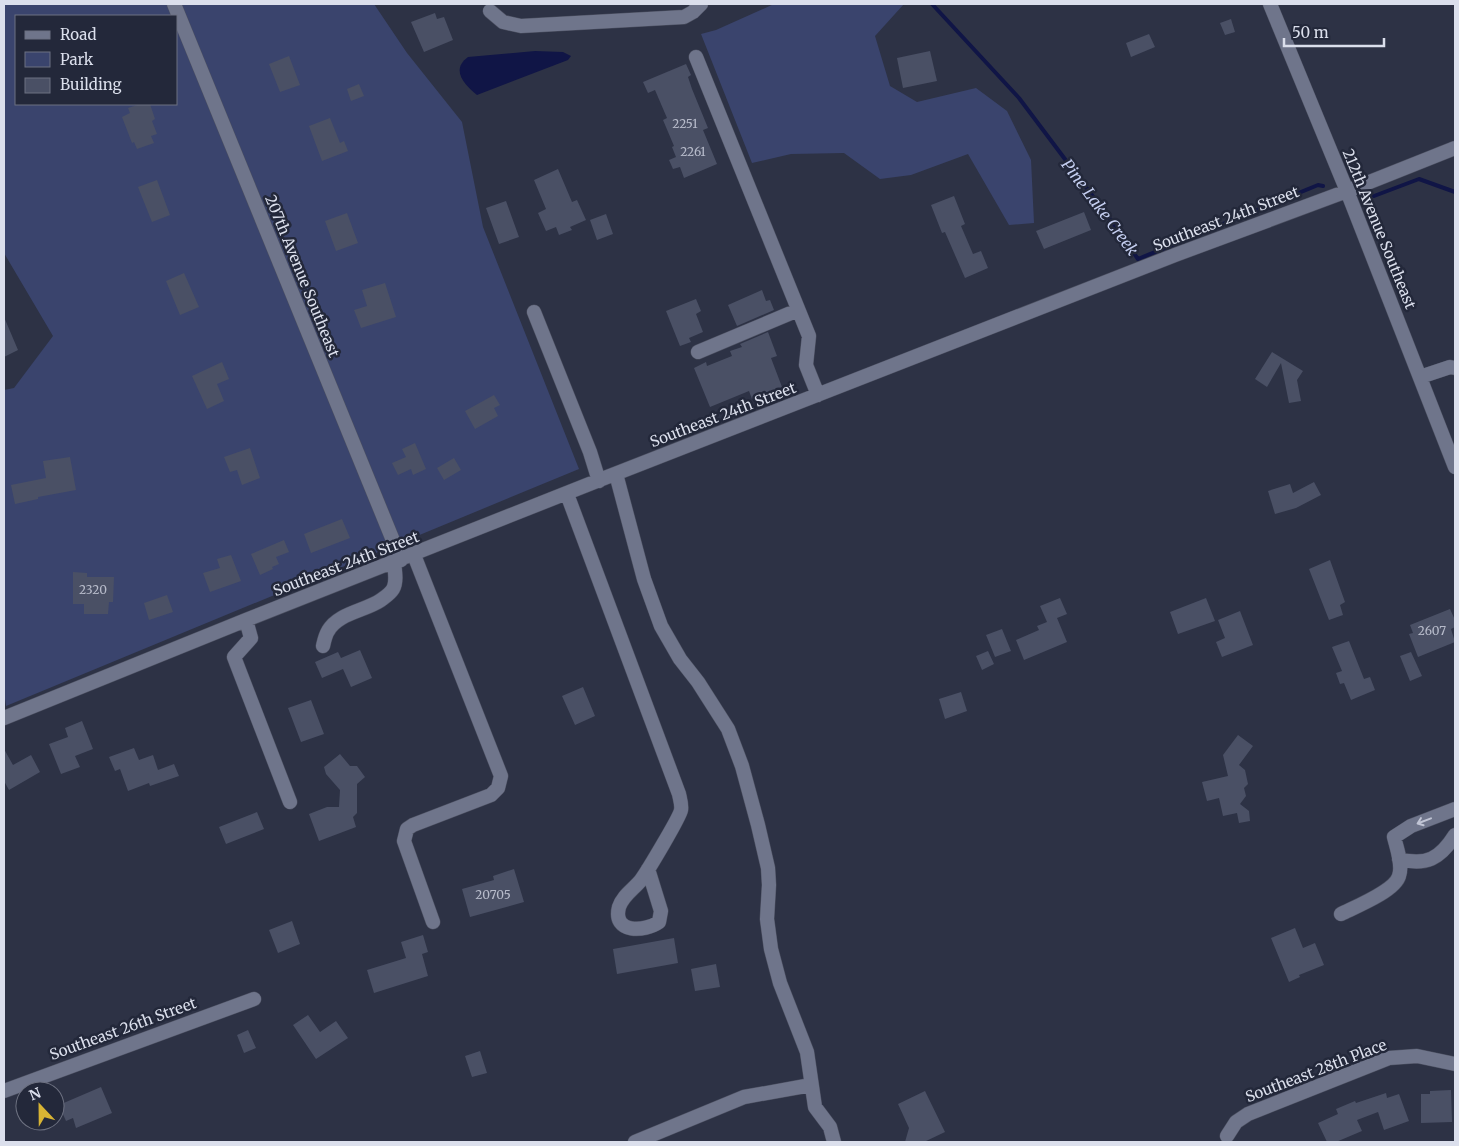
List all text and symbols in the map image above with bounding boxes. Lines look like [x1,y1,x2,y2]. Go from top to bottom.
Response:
legend [15,15,178,105]
scale bar [1284,15,1384,47]
text: 50 m [1292,23,1329,42]
text: Road [60,25,96,44]
text: Park [60,50,94,69]
text: Building [60,75,122,94]
house number: 2251 [672,116,698,131]
house number: 2261 [680,144,706,159]
street label: 212th Avenue Southeast [1339,146,1420,312]
water label: Pine Lake Creek [1057,155,1143,259]
street label: Southeast 24th Street [1150,182,1302,255]
street label: 207th Avenue Southeast [261,192,344,360]
street label: Southeast 24th Street [647,378,799,451]
street label: Southeast 24th Street [270,527,422,600]
house number: 2320 [79,582,107,597]
house number: 2607 [1418,623,1446,638]
one-way arrow [1416,818,1431,827]
house number: 20705 [475,887,511,902]
street label: Southeast 26th Street [47,993,199,1064]
street label: Southeast 28th Place [1243,1035,1389,1106]
north arrow [15,1081,65,1131]
text: N [27,1084,44,1104]

